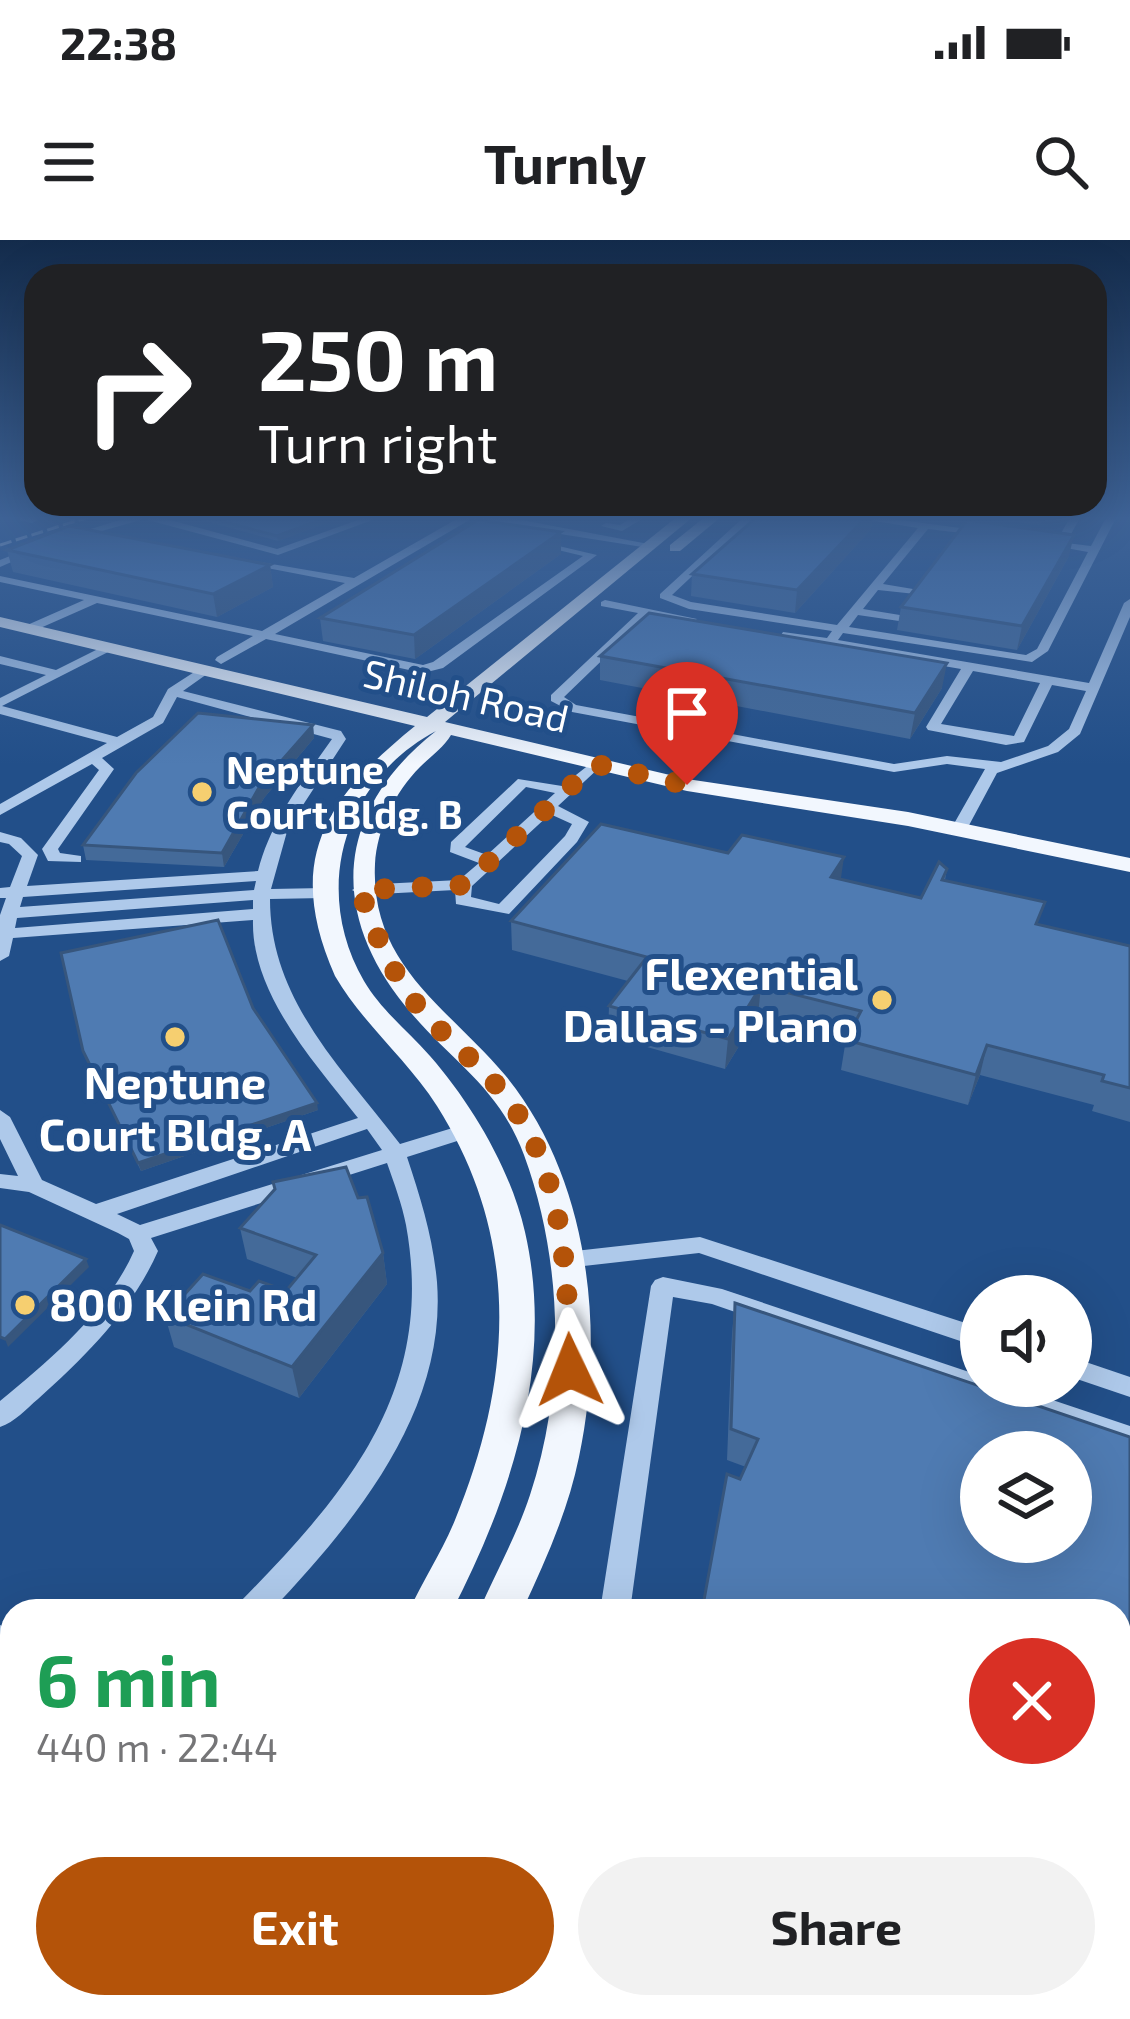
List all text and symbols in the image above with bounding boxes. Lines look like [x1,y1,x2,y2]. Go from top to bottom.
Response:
text: 22:38 [60,15,177,69]
icon: menu [36,129,102,195]
icon: search [1028,129,1094,195]
text: Turnly [484,130,646,195]
text: 250 m [258,307,498,408]
icon: right [60,312,216,468]
text: Turn right [258,409,498,474]
street label: Shiloh Road [359,648,574,741]
pin [636,662,738,785]
icon: arrive [654,680,720,746]
place label: Neptune Court Bldg. B [226,745,463,837]
marker: Neptune Court Bldg. B [189,779,215,805]
place label: Flexential Dallas - Plano [563,945,858,1051]
marker: Flexential Dallas - Plano [869,987,895,1013]
marker: Neptune Court Bldg. A [162,1024,188,1050]
place label: Neptune Court Bldg. A [39,1054,312,1160]
map controls [960,1275,1092,1563]
button: sound [960,1275,1092,1407]
place label: 800 Klein Rd [49,1276,317,1330]
marker: 800 Klein Rd [12,1292,38,1318]
position arrow [507,1307,633,1433]
button: layers [960,1431,1092,1563]
text: 6 min [36,1635,221,1721]
button: close [969,1638,1095,1764]
text: 440 m · 22:44 [36,1723,278,1770]
button: Exit [36,1857,554,1995]
button: Share [578,1857,1095,1995]

